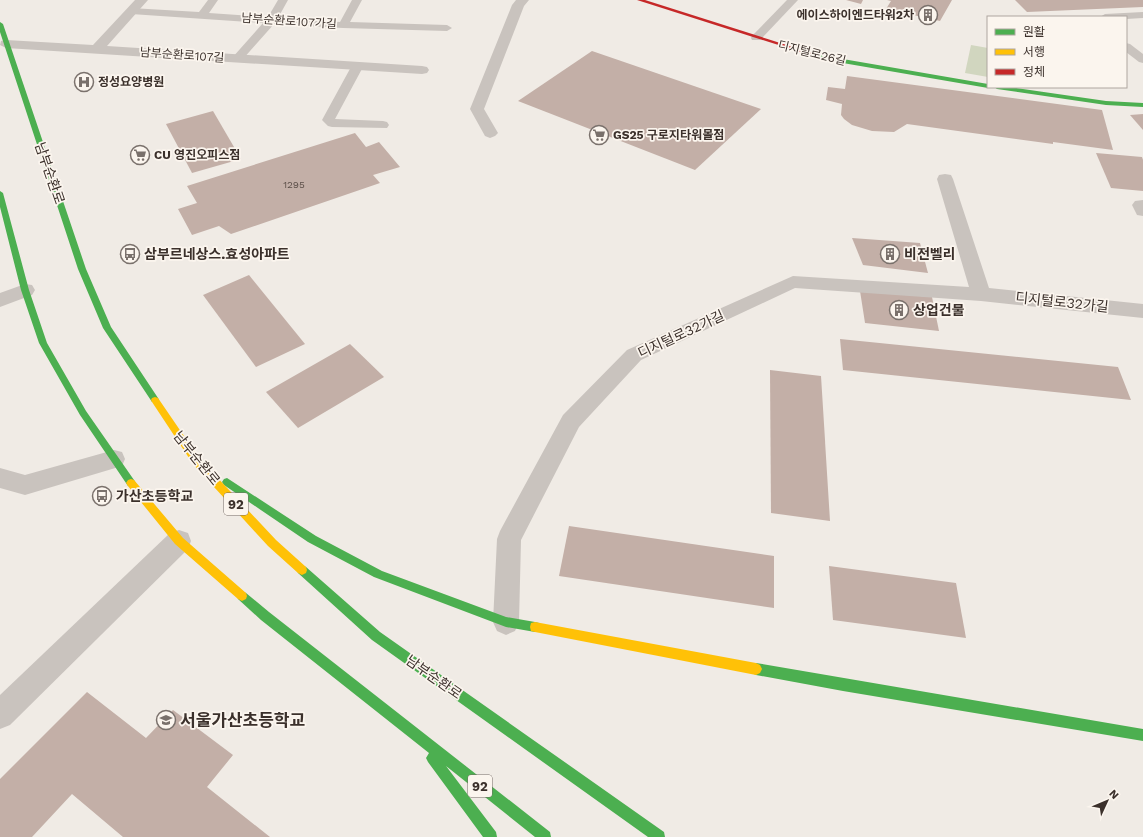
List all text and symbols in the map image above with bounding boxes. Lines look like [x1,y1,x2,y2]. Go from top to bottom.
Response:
building icon: 에이스하이엔드타워2차 [917,4,939,26]
place label: 에이스하이엔드타워2차 [796,8,914,22]
street label: 남부순환로107가길 [241,11,337,31]
legend [987,16,1127,88]
text: 원활 [1023,25,1045,39]
street label: 디지털로26길 [777,38,847,68]
street label: 남부순환로107길 [139,45,225,65]
text: 서행 [1023,45,1045,59]
text: 정체 [1023,65,1045,79]
hospital icon: 정성요양병원 [73,71,95,93]
place label: 정성요양병원 [98,75,164,89]
supermarket icon: GS25 구로지타워몰점 [588,124,610,146]
place label: GS25 구로지타워몰점 [613,128,724,142]
street label: 남부순환로 [32,140,68,206]
supermarket icon: CU 영진오피스점 [129,144,151,166]
place label: CU 영진오피스점 [154,148,240,162]
house number: 1295 [283,179,305,190]
bus stop icon: 삼부르네상스.효성아파트 [119,243,141,265]
building icon: 비전벨리 [879,243,901,265]
place label: 삼부르네상스.효성아파트 [144,246,290,262]
place label: 비전벨리 [904,246,956,262]
street label: 디지털로32가길 [1015,289,1109,315]
building icon: 상업건물 [888,299,910,321]
place label: 상업건물 [913,302,965,318]
street label: 디지털로32가길 [635,307,727,361]
street label: 남부순환로 [171,428,224,488]
bus stop icon: 가산초등학교 [91,485,113,507]
place label: 가산초등학교 [116,488,193,504]
road number: 92 [224,493,248,515]
street label: 남부순환로 [403,652,465,702]
school or university icon: 서울가산초등학교 [155,709,177,731]
place label: 서울가산초등학교 [180,710,305,730]
road number: 92 [468,775,492,797]
north arrow [1087,781,1127,821]
text: N [1106,787,1121,802]

